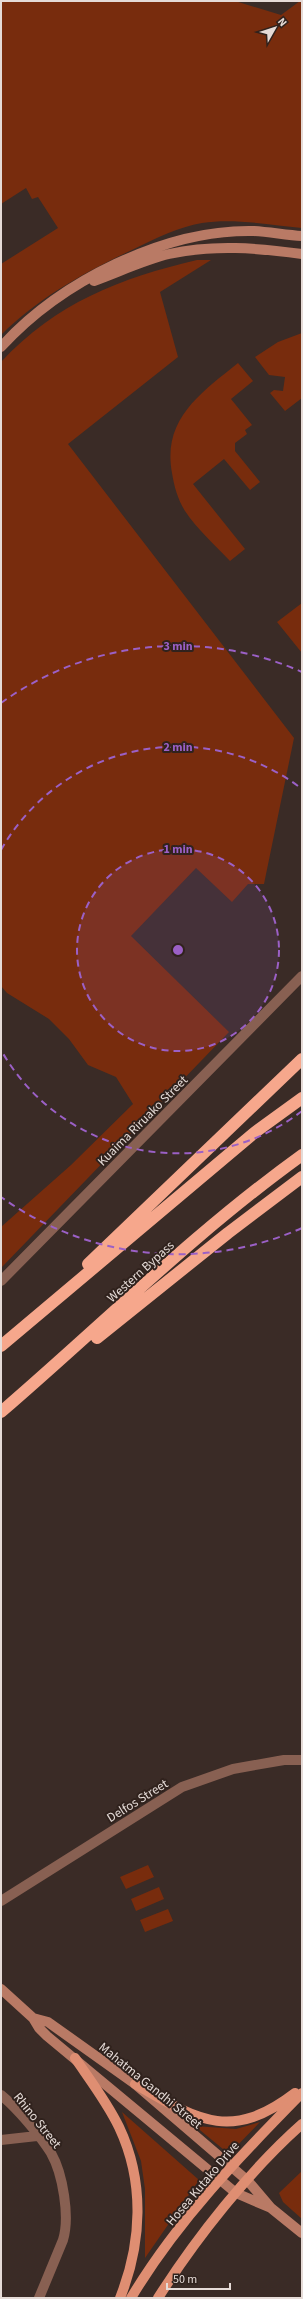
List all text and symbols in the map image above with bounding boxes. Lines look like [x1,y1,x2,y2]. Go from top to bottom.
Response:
north arrow [255,8,295,48]
text: N [274,14,291,30]
text: 3 min [163,638,193,655]
text: 2 min [163,739,193,756]
text: 1 min [163,841,193,858]
centre of rings [171,943,185,957]
street label: Kuaima Riruako Street [93,1071,192,1170]
street label: Western Bypass [103,1236,179,1307]
street label: Delfos Street [103,1775,172,1827]
street label: Mahatma Gandhi Street [95,2038,206,2133]
street label: Rhino Street [9,2089,66,2153]
street label: Hosea Kutako Drive [162,2137,244,2230]
scale bar [167,2265,230,2291]
text: 50 m [173,2271,197,2288]

